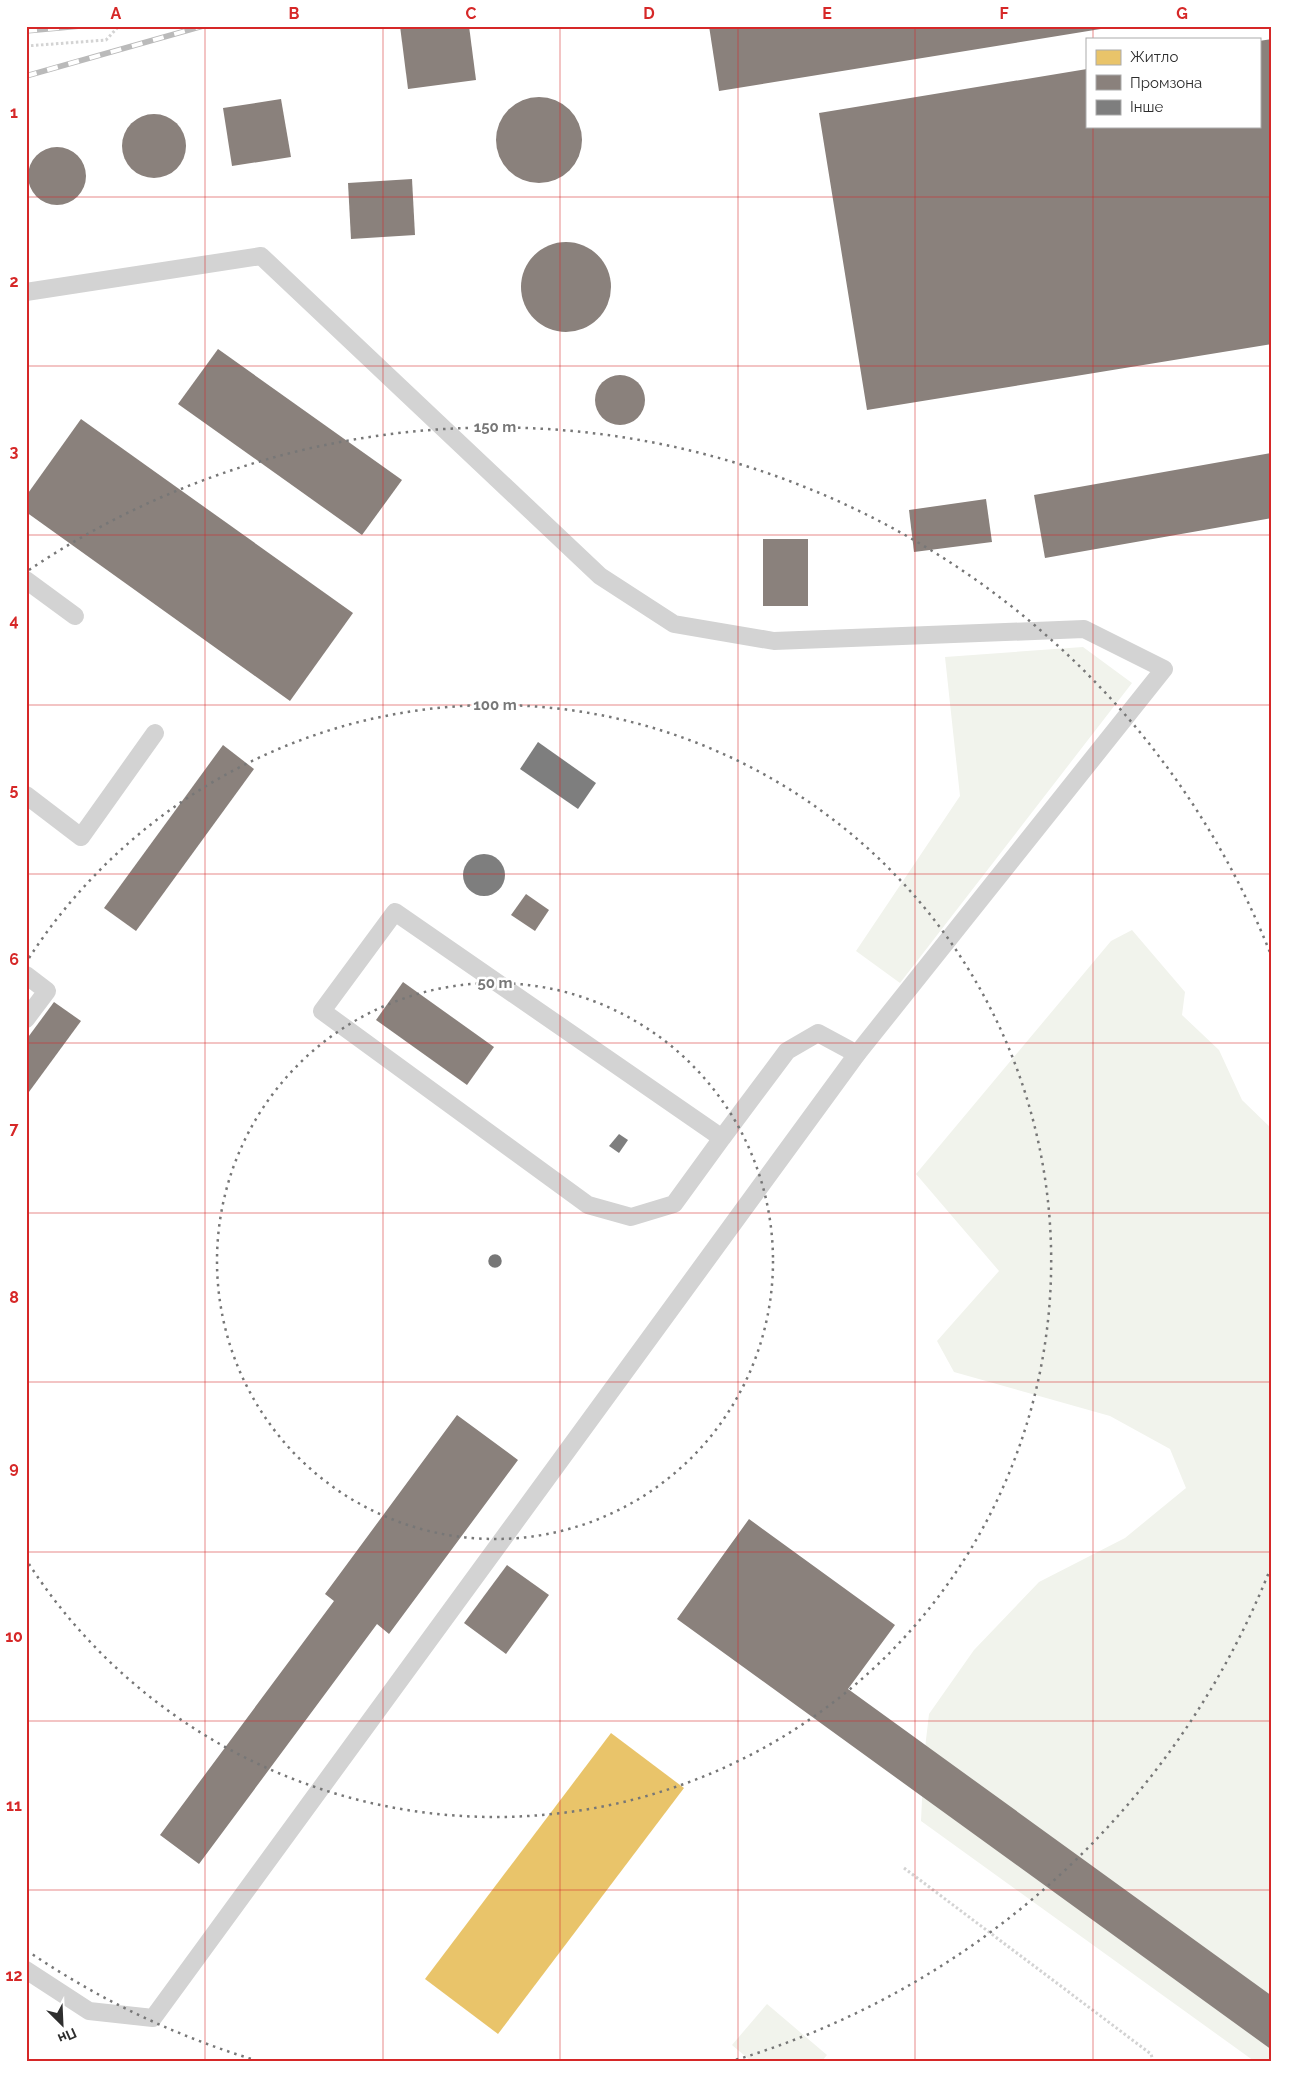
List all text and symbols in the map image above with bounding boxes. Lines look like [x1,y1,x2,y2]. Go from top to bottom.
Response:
text: A [111,4,122,23]
text: B [289,4,300,23]
text: C [466,4,477,23]
text: D [643,4,655,23]
text: E [822,4,832,23]
text: F [999,4,1009,23]
text: G [1176,4,1188,23]
legend [1086,38,1260,128]
text: Житло [1130,48,1178,66]
text: Промзона [1130,74,1202,92]
text: Інше [1130,98,1163,116]
text: 1 [10,103,18,122]
text: 2 [9,272,19,291]
text: 150 m [474,418,516,436]
text: 3 [10,442,19,461]
text: 4 [9,611,19,630]
text: 100 m [473,696,517,714]
text: 5 [10,780,19,799]
text: 6 [9,950,19,969]
text: 50 m [477,974,513,992]
text: 7 [10,1119,19,1138]
centre of rings [486,1252,504,1270]
text: 8 [9,1288,19,1307]
text: 9 [9,1458,19,1477]
text: 10 [5,1627,23,1646]
text: 11 [6,1796,22,1815]
text: 12 [6,1966,22,1985]
north arrow [38,2000,88,2050]
text: Пн [56,2025,79,2047]

